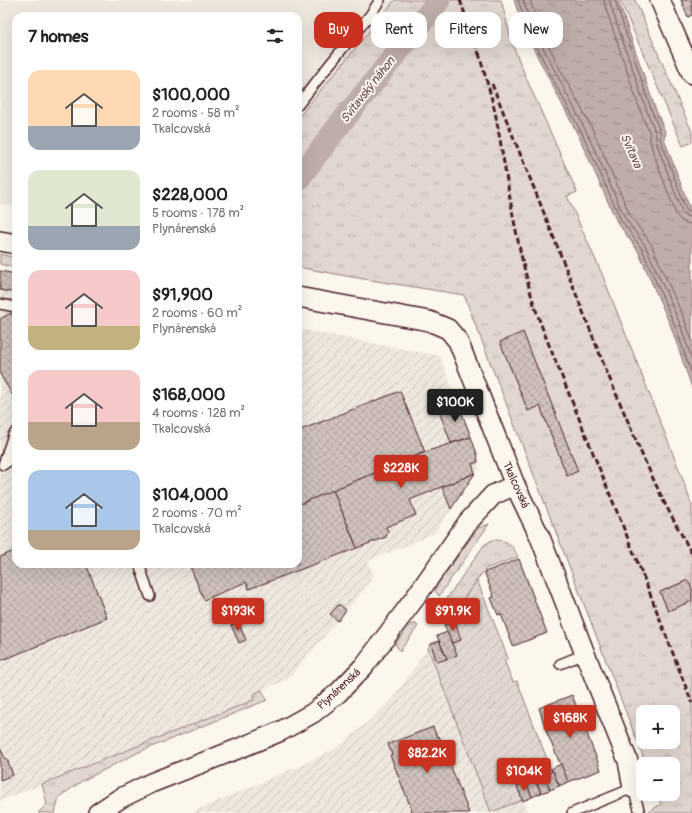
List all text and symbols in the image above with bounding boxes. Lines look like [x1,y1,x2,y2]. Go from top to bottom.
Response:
chip: Buy [314,12,363,48]
chip: Rent [371,12,427,48]
chip: Filters [435,12,501,48]
chip: New [509,12,563,48]
icon: filters [264,25,286,47]
text: 7 homes [28,26,88,47]
water label: Svitavský náhon [338,53,399,126]
text: $100,000 [152,84,230,105]
icon: home [60,86,108,134]
text: 2 rooms · 58 m² [152,105,239,121]
text: Tkalcovská [152,121,211,137]
water label: Svitava [617,132,646,172]
text: $228,000 [152,184,228,205]
icon: home [60,186,108,234]
text: 5 rooms · 178 m² [152,205,244,221]
text: Plynárenská [152,221,216,237]
text: $91,900 [152,284,213,305]
icon: home [60,286,108,334]
text: 2 rooms · 60 m² [152,305,242,321]
text: Plynárenská [152,321,216,337]
text: $168,000 [152,384,225,405]
icon: home [60,386,108,434]
pin: $100K [427,389,483,423]
text: $100K [436,394,474,410]
text: 4 rooms · 128 m² [152,405,245,421]
text: Tkalcovská [152,421,211,437]
pin: $228K [373,455,429,489]
text: $228K [383,460,419,476]
street label: Tkalcovská [500,460,532,510]
text: $104,000 [152,484,228,505]
icon: home [60,486,108,534]
text: 2 rooms · 70 m² [152,505,242,521]
text: Tkalcovská [152,521,211,537]
pin: $193K [210,598,266,632]
pin: $91.9K [420,598,486,632]
text: $193K [221,603,255,619]
text: $91.9K [435,603,471,619]
street label: Plynárenská [315,666,363,712]
pin: $168K [542,705,598,739]
map controls [636,705,680,801]
button: + [636,705,680,749]
text: $168K [553,710,587,726]
pin: $82.2K [394,740,460,774]
text: $82.2K [408,745,446,761]
button: − [636,757,680,801]
pin: $104K [496,758,552,792]
text: $104K [506,763,542,779]

